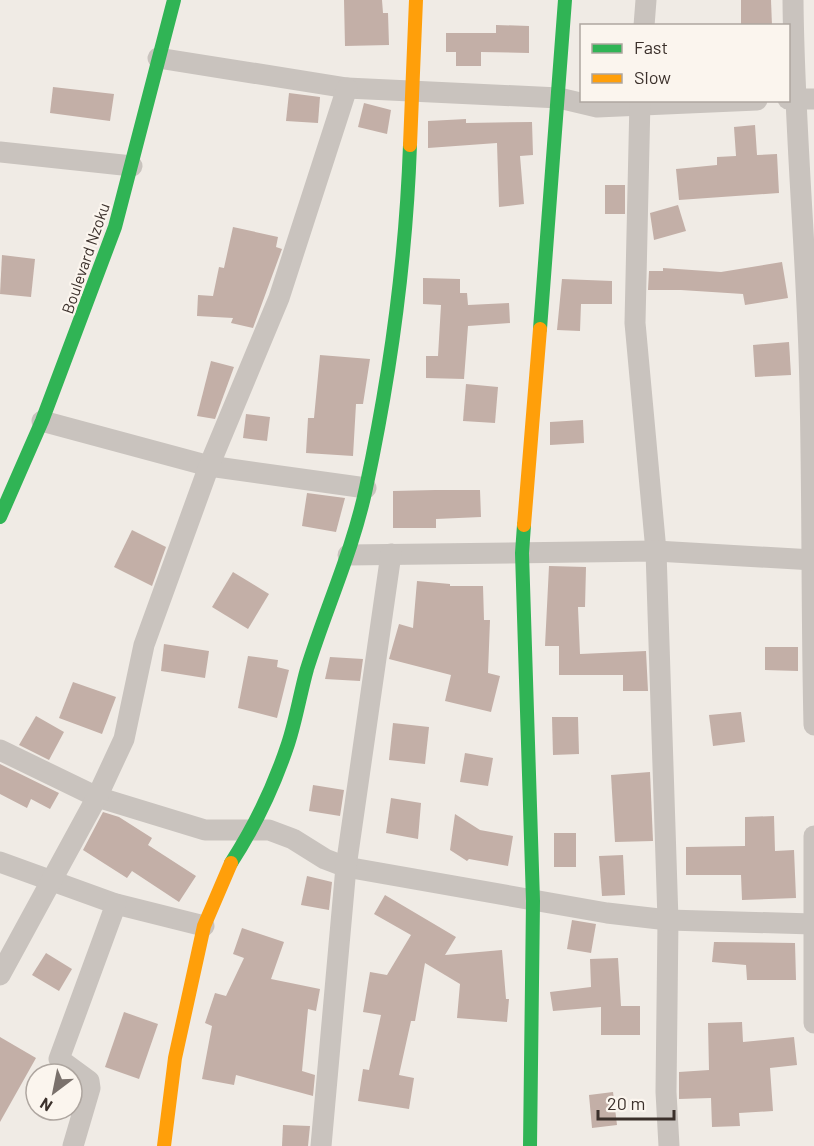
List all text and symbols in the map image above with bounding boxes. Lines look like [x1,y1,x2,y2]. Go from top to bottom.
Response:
legend [580,24,790,102]
text: Fast [634,36,668,58]
text: Slow [634,66,671,88]
street label: Boulevard Nzoku [57,200,113,316]
north arrow [24,1062,84,1122]
scale bar [598,1083,674,1121]
text: 20 m [607,1092,645,1114]
text: N [36,1094,55,1116]

